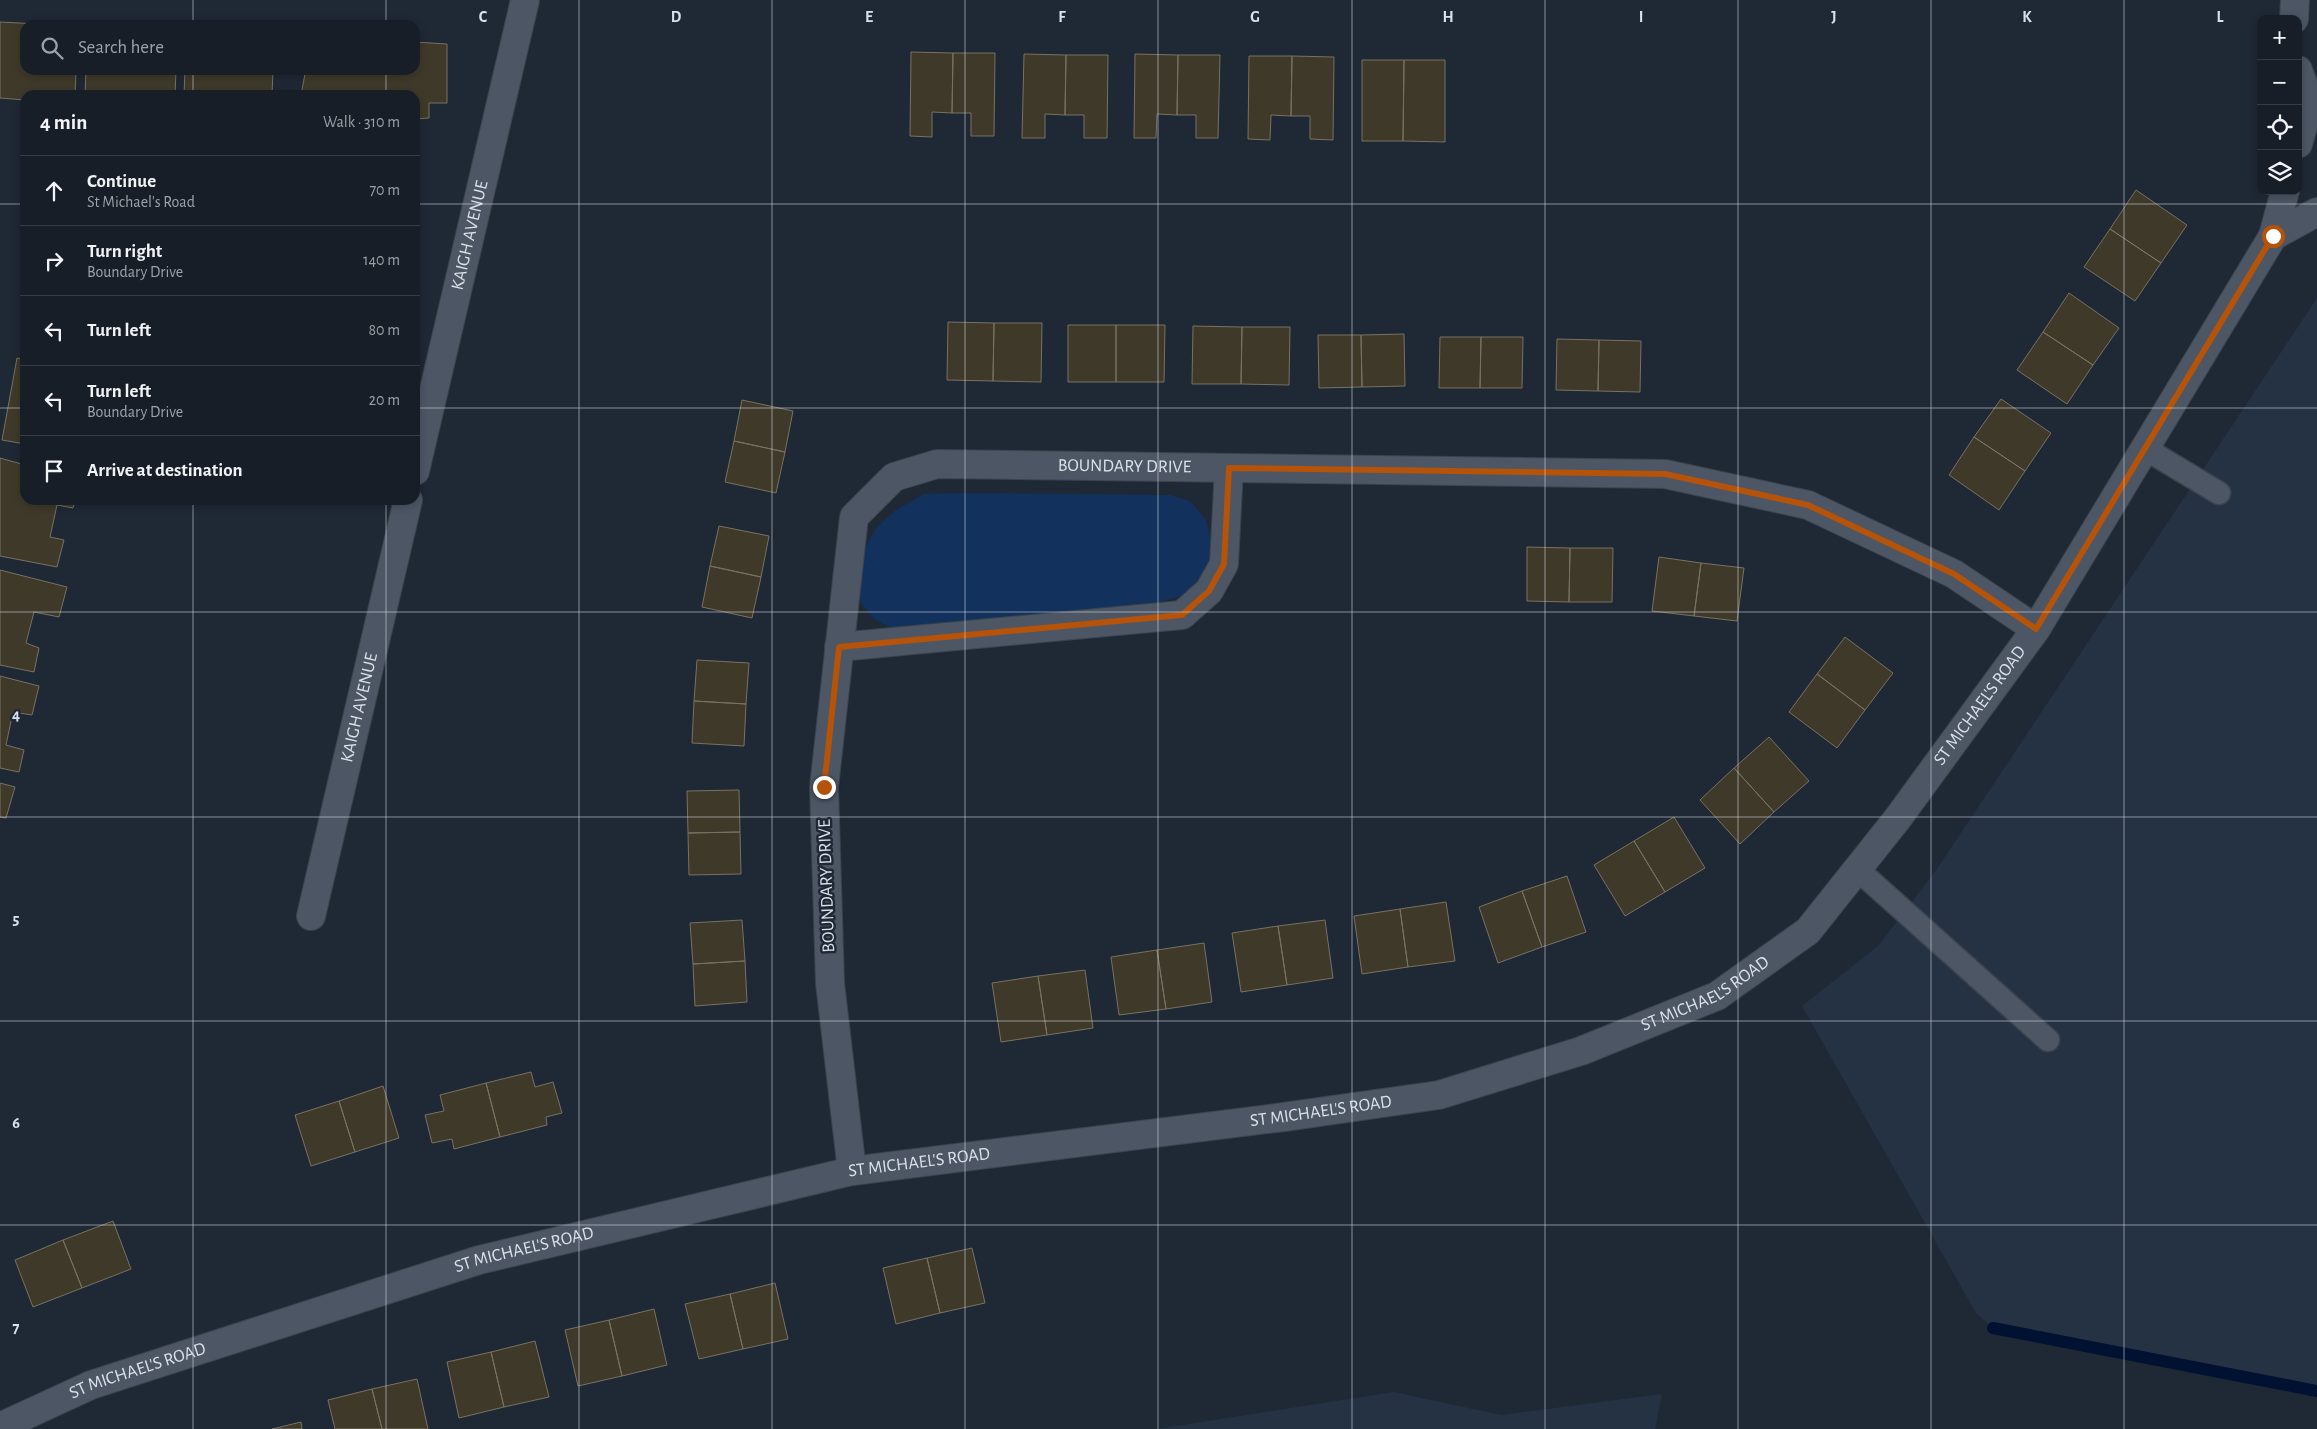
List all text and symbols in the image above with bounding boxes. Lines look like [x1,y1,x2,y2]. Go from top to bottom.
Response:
text: C [479,9,488,25]
text: D [671,9,682,25]
text: E [865,9,873,25]
text: F [1058,9,1066,25]
text: G [1250,9,1260,25]
text: H [1442,9,1454,25]
text: I [1639,9,1643,25]
text: J [1831,9,1837,25]
text: K [2022,9,2032,25]
text: L [2217,9,2224,25]
map controls [2257,15,2302,195]
button: + [2257,15,2302,60]
search box [20,20,420,75]
icon: search [38,34,66,62]
text: Search here [78,38,164,57]
button: − [2257,60,2302,105]
button: locate [2257,105,2302,150]
text: 4 min [40,112,87,133]
text: Walk · 310 m [323,114,400,130]
button: layers [2257,150,2302,195]
text: Continue [87,172,156,191]
icon: ahead [40,177,68,205]
street label: KAIGH AVENUE [449,178,492,292]
text: 70 m [369,182,400,198]
text: St Michael's Road [87,194,195,210]
route start [2262,225,2285,248]
text: Turn right [87,242,162,261]
icon: right [40,247,68,275]
text: 140 m [363,252,400,268]
text: Boundary Drive [87,264,183,280]
icon: left [40,317,68,345]
text: Turn left [87,321,151,340]
text: 80 m [369,322,400,338]
text: Turn left [87,382,151,401]
icon: left [40,387,68,415]
text: 20 m [369,392,400,408]
text: Boundary Drive [87,404,183,420]
icon: arrive [40,457,68,485]
street label: BOUNDARY DRIVE [1058,457,1192,476]
text: Arrive at destination [87,461,243,480]
street label: ST MICHAEL'S ROAD [1931,643,2029,769]
street label: KAIGH AVENUE [338,651,381,764]
text: 4 [12,707,20,723]
route end [813,776,836,799]
street label: BOUNDARY DRIVE [816,819,838,953]
text: 5 [13,911,20,927]
street label: ST MICHAEL'S ROAD [1639,953,1773,1035]
street label: ST MICHAEL'S ROAD [1249,1093,1393,1130]
text: 6 [12,1115,20,1131]
street label: ST MICHAEL'S ROAD [847,1145,991,1180]
street label: ST MICHAEL'S ROAD [452,1224,595,1276]
text: 7 [13,1320,20,1336]
street label: ST MICHAEL'S ROAD [67,1340,208,1403]

